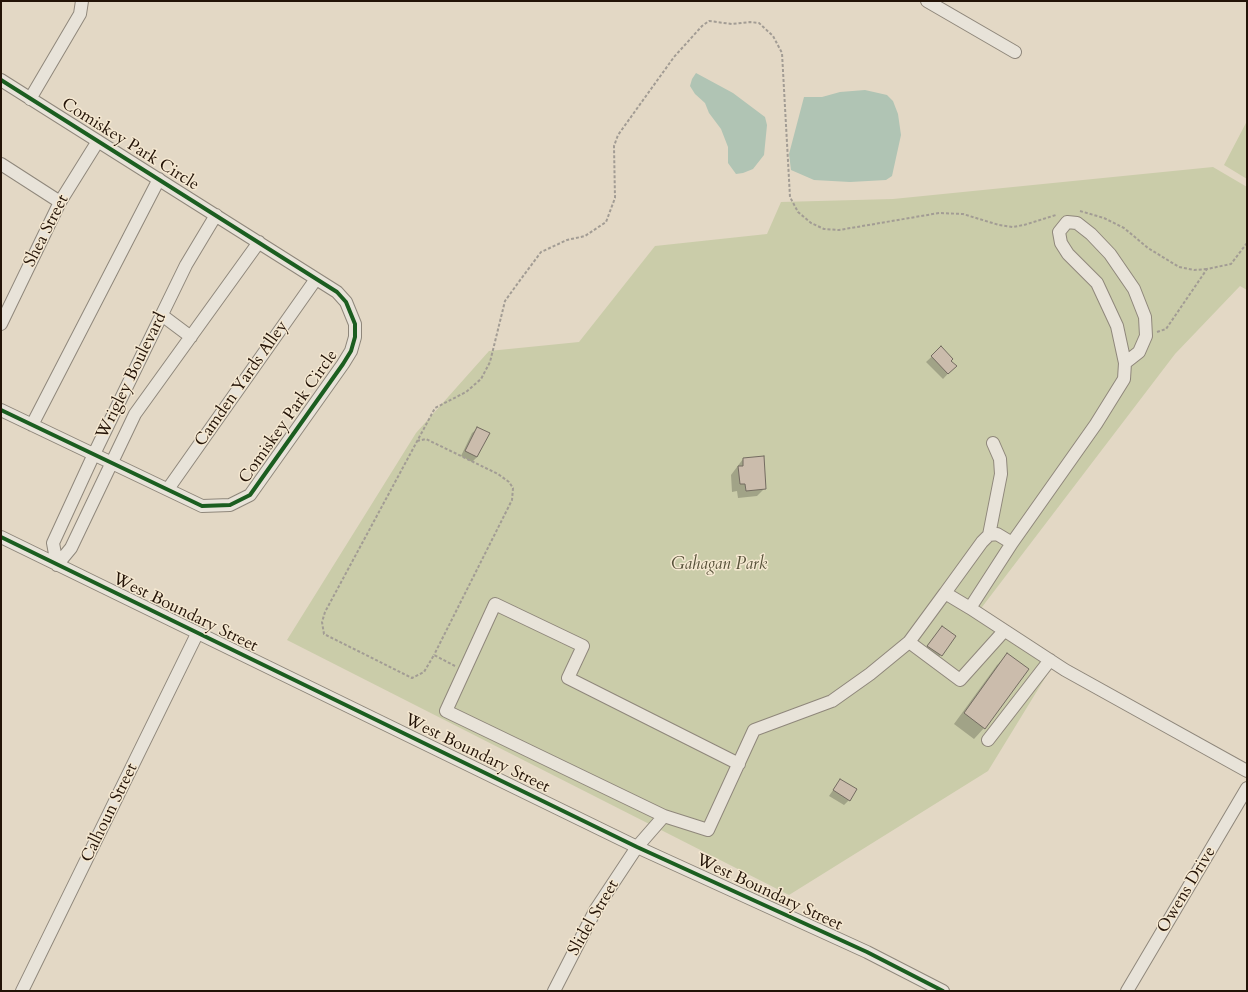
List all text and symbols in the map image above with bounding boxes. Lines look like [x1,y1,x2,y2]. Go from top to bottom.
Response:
street label: Comiskey Park Circle [57,94,203,196]
street label: Shea Street [20,191,74,271]
street label: Wrigley Boulevard [93,309,171,443]
street label: Camden Yards Alley [191,317,293,451]
street label: Comiskey Park Circle [235,346,343,488]
park label: Gahagan Park [671,555,767,575]
street label: West Boundary Street [109,569,261,657]
street label: West Boundary Street [401,710,553,798]
street label: Calhoun Street [77,760,143,866]
street label: Owens Drive [1153,843,1221,937]
street label: West Boundary Street [693,850,845,936]
street label: Slidel Street [564,876,624,960]

